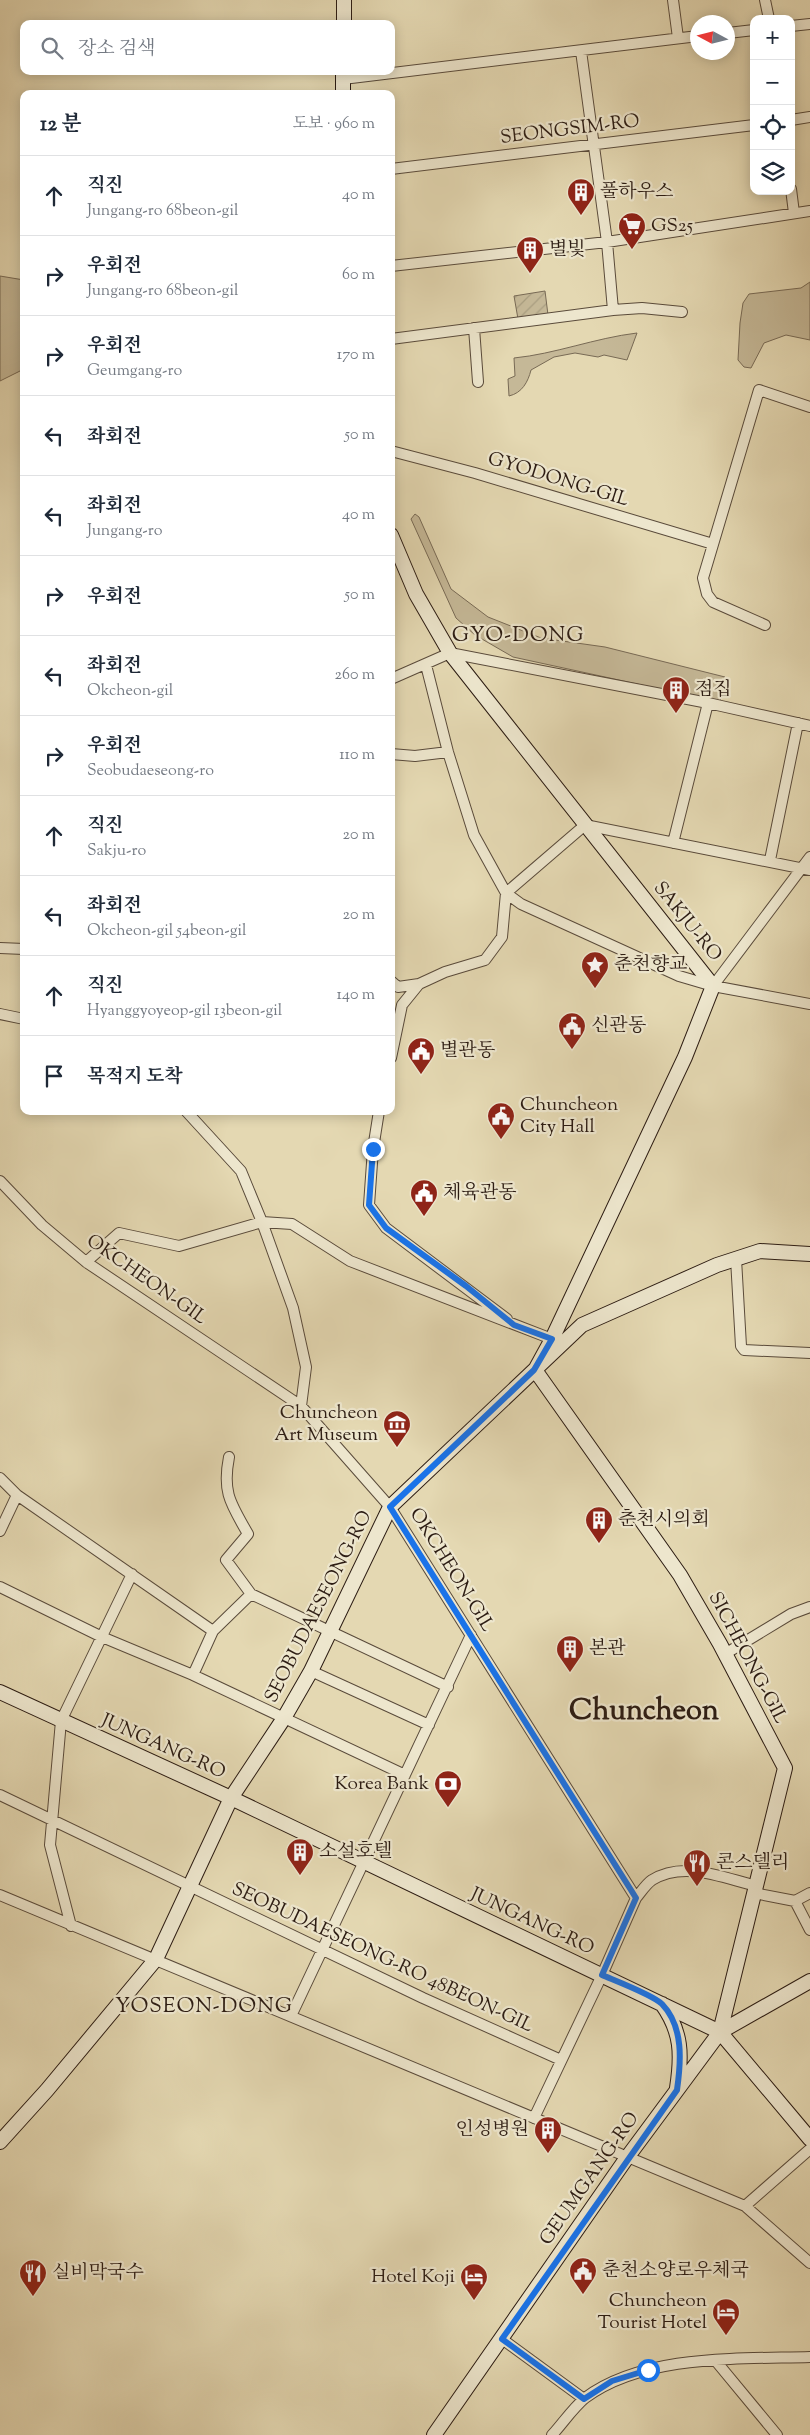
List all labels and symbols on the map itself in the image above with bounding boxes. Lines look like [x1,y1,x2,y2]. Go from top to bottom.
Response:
north arrow [690,15,735,60]
street label: SEONGSIM-RO [499,108,641,152]
building icon: 풀하우스 [566,177,596,216]
place label: 풀하우스 [600,179,673,206]
supermarket icon: GS25 [617,211,647,250]
place label: GS25 [651,213,694,240]
building icon: 별빛 [515,235,545,274]
place label: 별빛 [549,237,586,264]
street label: GYODONG-GIL [484,446,632,514]
district label: GYO-DONG [452,621,584,651]
building icon: 점집 [661,675,691,714]
place label: 점집 [695,677,732,704]
street label: SAKJU-RO [646,876,728,968]
place icon: 춘천향교 [580,950,610,989]
place label: 춘천향교 [614,952,687,979]
public building icon: 신관동 [557,1011,587,1050]
place label: 신관동 [591,1013,647,1040]
public building icon: 별관동 [406,1036,436,1075]
place label: 별관동 [440,1038,496,1065]
place label: Chuncheon City Hall [520,1092,618,1141]
public building icon: Chuncheon City Hall [486,1101,516,1140]
route end [362,1138,385,1161]
public building icon: 체육관동 [409,1178,439,1217]
place label: 체육관동 [443,1180,517,1207]
street label: OKCHEON-GIL [80,1228,212,1332]
place label: Chuncheon Art Museum [274,1400,378,1449]
museum icon: Chuncheon Art Museum [382,1409,412,1448]
street label: OKCHEON-GIL [402,1503,500,1638]
building icon: 춘천시의회 [584,1505,614,1544]
street label: SEOBUDAESEONG-RO [259,1506,379,1708]
place label: 춘천시의회 [618,1507,710,1534]
street label: SICHEONG-GIL [701,1587,793,1729]
building icon: 본관 [555,1634,585,1673]
place label: 본관 [589,1636,626,1663]
district label: Chuncheon [569,1691,720,1733]
street label: JUNGANG-RO [96,1707,230,1787]
bank icon: Korea Bank [433,1769,463,1808]
place label: Korea Bank [335,1771,430,1798]
building icon: 소설호텔 [285,1837,315,1876]
place label: 소설호텔 [319,1839,392,1866]
restaurant icon: 콘스델리 [682,1848,712,1887]
place label: 콘스델리 [716,1850,789,1877]
street label: SEOBUDAESEONG-RO 48BEON-GIL [227,1876,538,2040]
street label: JUNGANG-RO [465,1881,598,1962]
district label: YOSEON-DONG [115,1992,293,2022]
street label: GEUMGANG-RO [534,2107,646,2251]
building icon: 인성병원 [533,2115,563,2154]
place label: 인성병원 [456,2117,529,2144]
public building icon: 춘천소양로우체국 [568,2256,598,2295]
restaurant icon: 실비막국수 [18,2258,48,2297]
place label: 춘천소양로우체국 [602,2258,749,2285]
place label: 실비막국수 [52,2260,144,2287]
hotel icon: Hotel Koji [459,2262,489,2301]
place label: Hotel Koji [371,2264,455,2291]
place label: Chuncheon Tourist Hotel [598,2288,707,2337]
hotel icon: Chuncheon Tourist Hotel [711,2297,741,2336]
route start [637,2359,660,2382]

